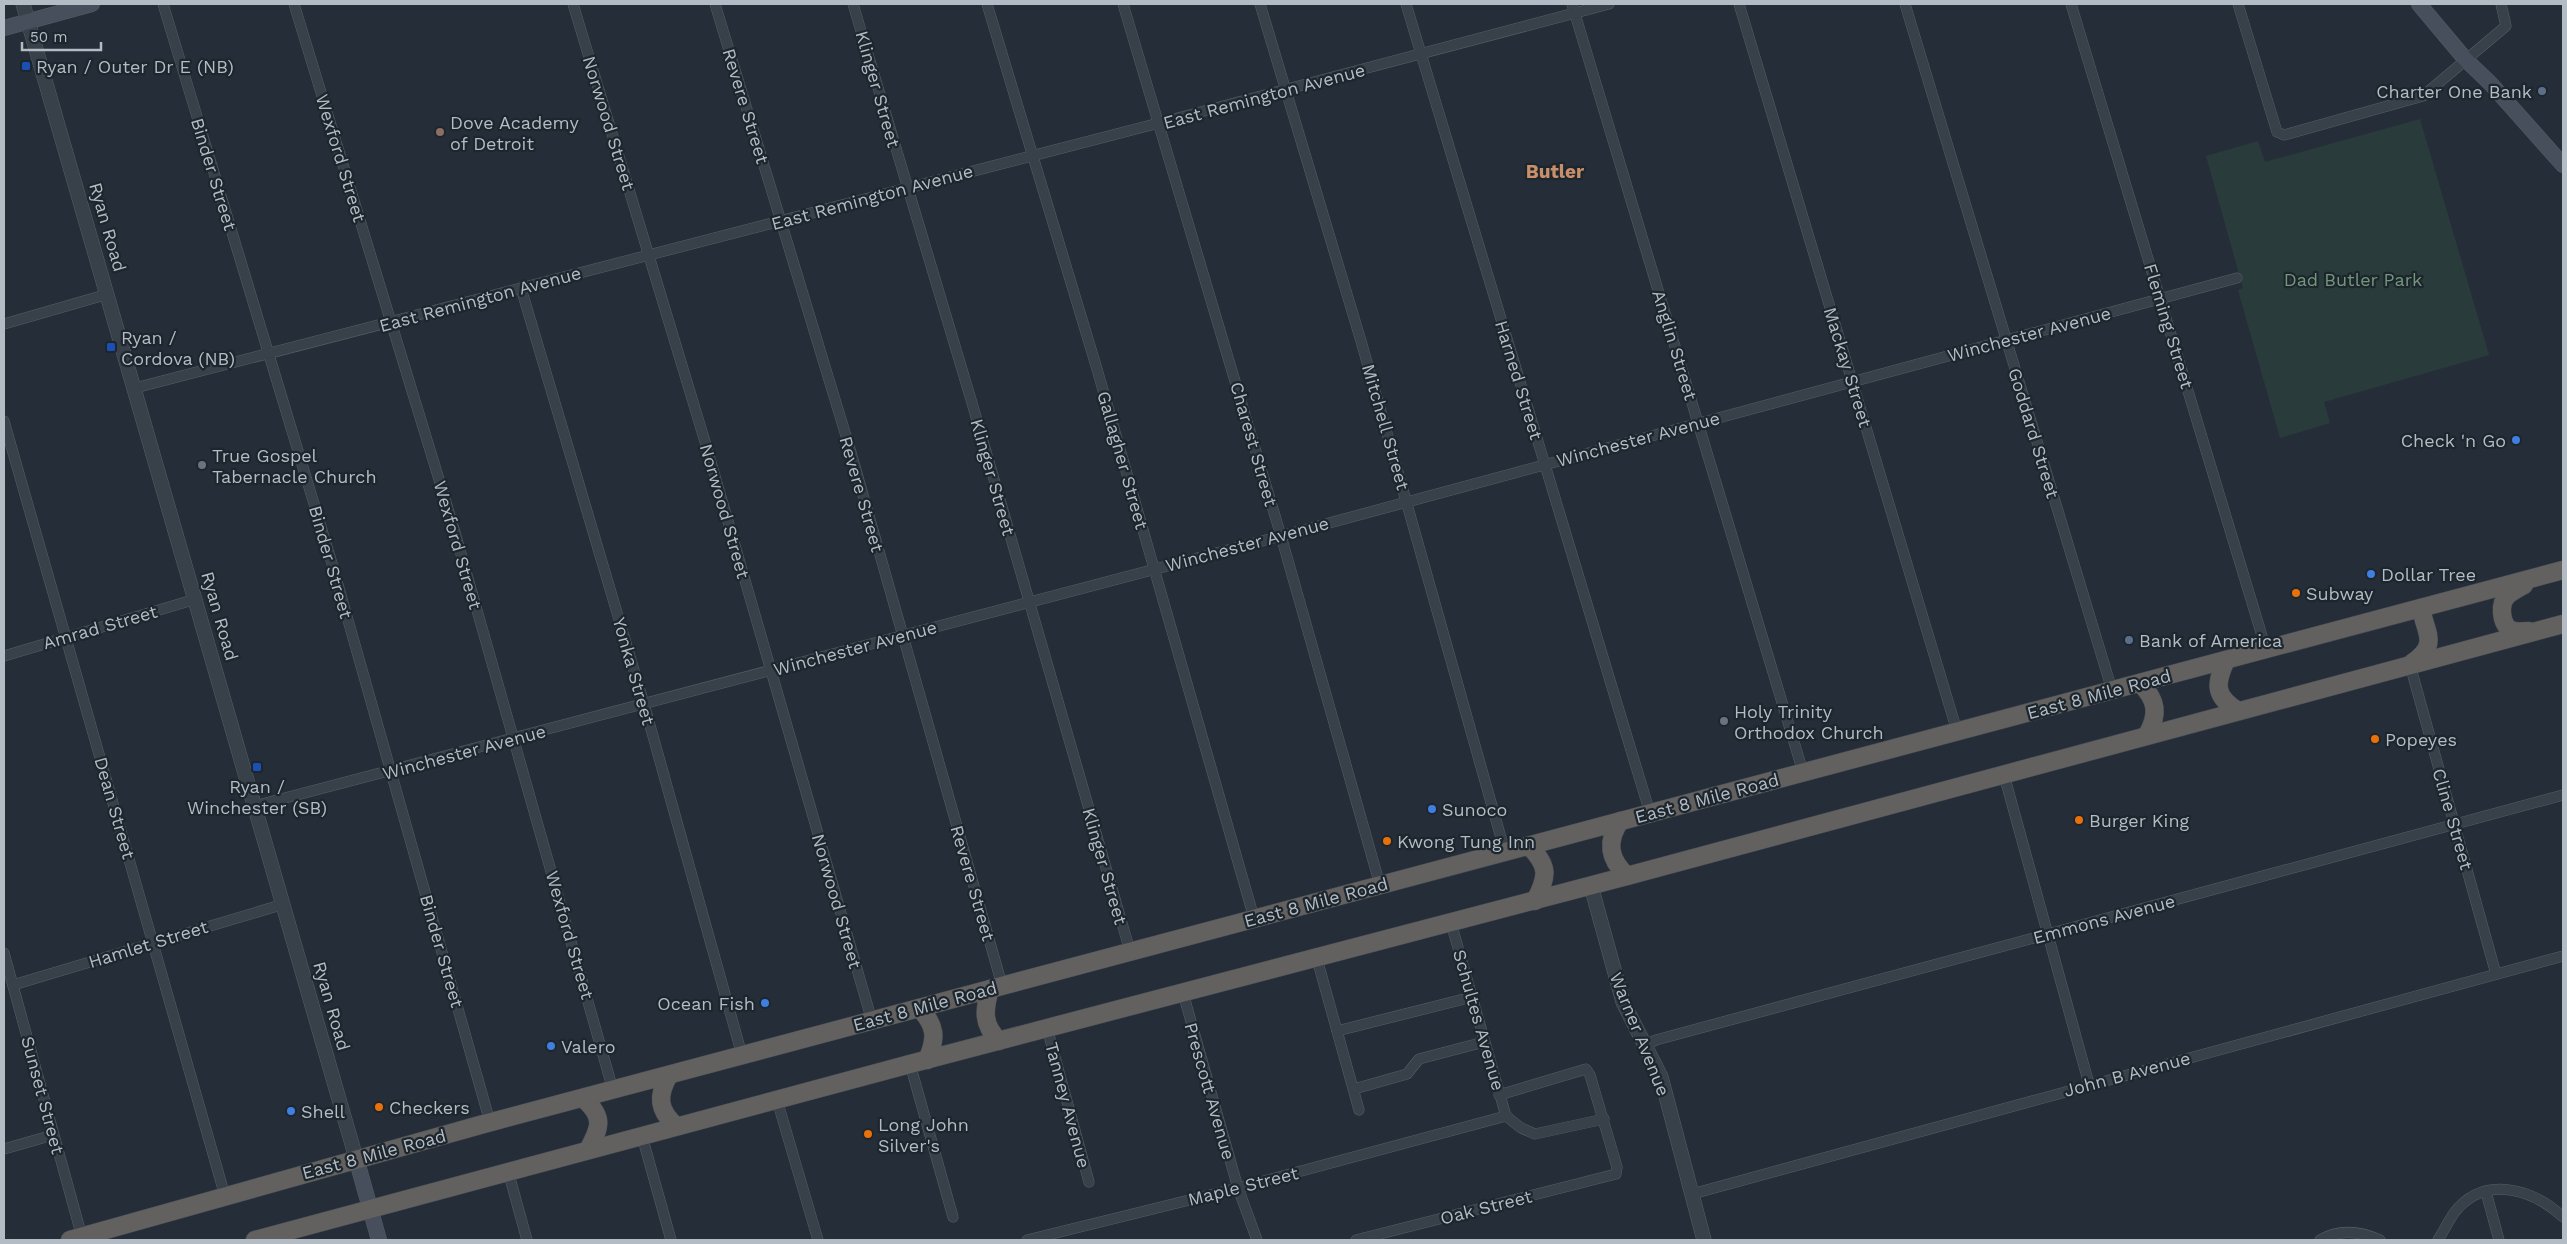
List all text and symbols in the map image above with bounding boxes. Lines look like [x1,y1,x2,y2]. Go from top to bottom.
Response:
scale bar [22,20,101,52]
text: 50 m [30,28,67,46]
street label: Klinger Street [851,28,905,150]
street label: Revere Street [719,46,774,167]
street label: Norwood Street [579,53,640,193]
place label: Ryan / Outer Dr E (NB) [36,56,234,77]
street label: East Remington Avenue [1161,59,1367,133]
marker: Ryan / Outer Dr E (NB) [20,60,32,72]
place label: Charter One Bank [2376,81,2532,102]
marker: Charter One Bank [2536,85,2548,97]
street label: Wexford Street [312,92,371,225]
place label: Dove Academy of Detroit [450,112,580,154]
street label: Binder Street [187,115,241,233]
marker: Dove Academy of Detroit [434,126,446,138]
street label: East Remington Avenue [769,160,975,234]
district label: Butler [1526,160,1585,183]
street label: Ryan Road [85,180,131,274]
street label: Fleming Street [2140,261,2198,392]
street label: East Remington Avenue [377,262,583,336]
park label: Dad Butler Park [2284,269,2422,290]
street label: Anglin Street [1648,287,1702,403]
street label: Winchester Avenue [1945,302,2113,366]
street label: Mackay Street [1820,304,1876,430]
street label: Harned Street [1491,318,1547,443]
place label: Ryan / Cordova (NB) [121,327,235,369]
marker: Ryan / Cordova (NB) [105,341,117,353]
street label: Mitchell Street [1358,362,1414,493]
street label: Goddard Street [2004,365,2064,501]
street label: Charest Street [1226,379,1282,509]
street label: Gallagher Street [1093,388,1153,532]
street label: Winchester Avenue [1554,407,1722,471]
street label: Klinger Street [966,416,1020,538]
place label: Check 'n Go [2401,430,2506,451]
street label: Revere Street [835,434,889,555]
marker: Check 'n Go [2510,434,2522,446]
street label: Norwood Street [696,441,754,581]
place label: True Gospel Tabernacle Church [212,445,377,487]
marker: True Gospel Tabernacle Church [196,459,208,471]
street label: Wexford Street [430,478,486,612]
street label: Binder Street [305,503,357,621]
street label: Winchester Avenue [1163,512,1331,576]
place label: Dollar Tree [2381,564,2476,585]
marker: Dollar Tree [2365,568,2377,580]
street label: Ryan Road [197,569,243,663]
place label: Subway [2306,583,2374,604]
marker: Subway [2290,587,2302,599]
street label: Amrad Street [40,601,160,653]
street label: Yonka Street [609,615,660,728]
street label: Winchester Avenue [771,616,939,680]
place label: Bank of America [2139,630,2282,651]
marker: Bank of America [2123,634,2135,646]
street label: East 8 Mile Road [2025,665,2173,723]
place label: Holy Trinity Orthodox Church [1734,701,1884,743]
marker: Holy Trinity Orthodox Church [1718,715,1730,727]
street label: Winchester Avenue [380,720,548,784]
place label: Popeyes [2385,729,2457,750]
marker: Popeyes [2369,733,2381,745]
street label: Dean Street [90,755,140,862]
marker: Ryan / Winchester (SB) [251,761,263,773]
street label: Cline Street [2429,766,2478,873]
street label: East 8 Mile Road [1633,769,1781,827]
place label: Ryan / Winchester (SB) [187,776,327,818]
place label: Sunoco [1442,799,1507,820]
marker: Sunoco [1426,803,1438,815]
street label: Klinger Street [1078,805,1132,927]
place label: Burger King [2089,810,2190,831]
marker: Burger King [2073,814,2085,826]
street label: Revere Street [946,823,1000,944]
street label: Norwood Street [808,831,866,971]
place label: Kwong Tung Inn [1397,831,1535,852]
marker: Kwong Tung Inn [1381,835,1393,847]
street label: Wexford Street [542,868,598,1002]
street label: East 8 Mile Road [1242,873,1390,931]
street label: Emmons Avenue [2031,890,2177,948]
street label: Binder Street [416,892,468,1010]
street label: Hamlet Street [86,916,211,972]
street label: Schultes Avenue [1449,947,1509,1093]
street label: Ryan Road [309,959,355,1053]
street label: Warner Avenue [1606,969,1674,1099]
street label: East 8 Mile Road [851,977,999,1035]
place label: Ocean Fish [657,993,755,1014]
marker: Ocean Fish [759,997,771,1009]
street label: Prescott Avenue [1180,1020,1240,1162]
street label: Sunset Street [17,1034,69,1157]
place label: Valero [561,1036,616,1057]
marker: Valero [545,1040,557,1052]
street label: Tanney Avenue [1041,1040,1095,1170]
street label: John B Avenue [2061,1047,2193,1101]
place label: Checkers [389,1097,470,1118]
place label: Shell [301,1101,346,1122]
marker: Checkers [373,1101,385,1113]
marker: Shell [285,1105,297,1117]
place label: Long John Silver's [878,1114,969,1156]
street label: East 8 Mile Road [300,1125,448,1183]
marker: Long John Silver's [862,1128,874,1140]
street label: Maple Street [1186,1162,1301,1210]
street label: Oak Street [1438,1185,1534,1229]

